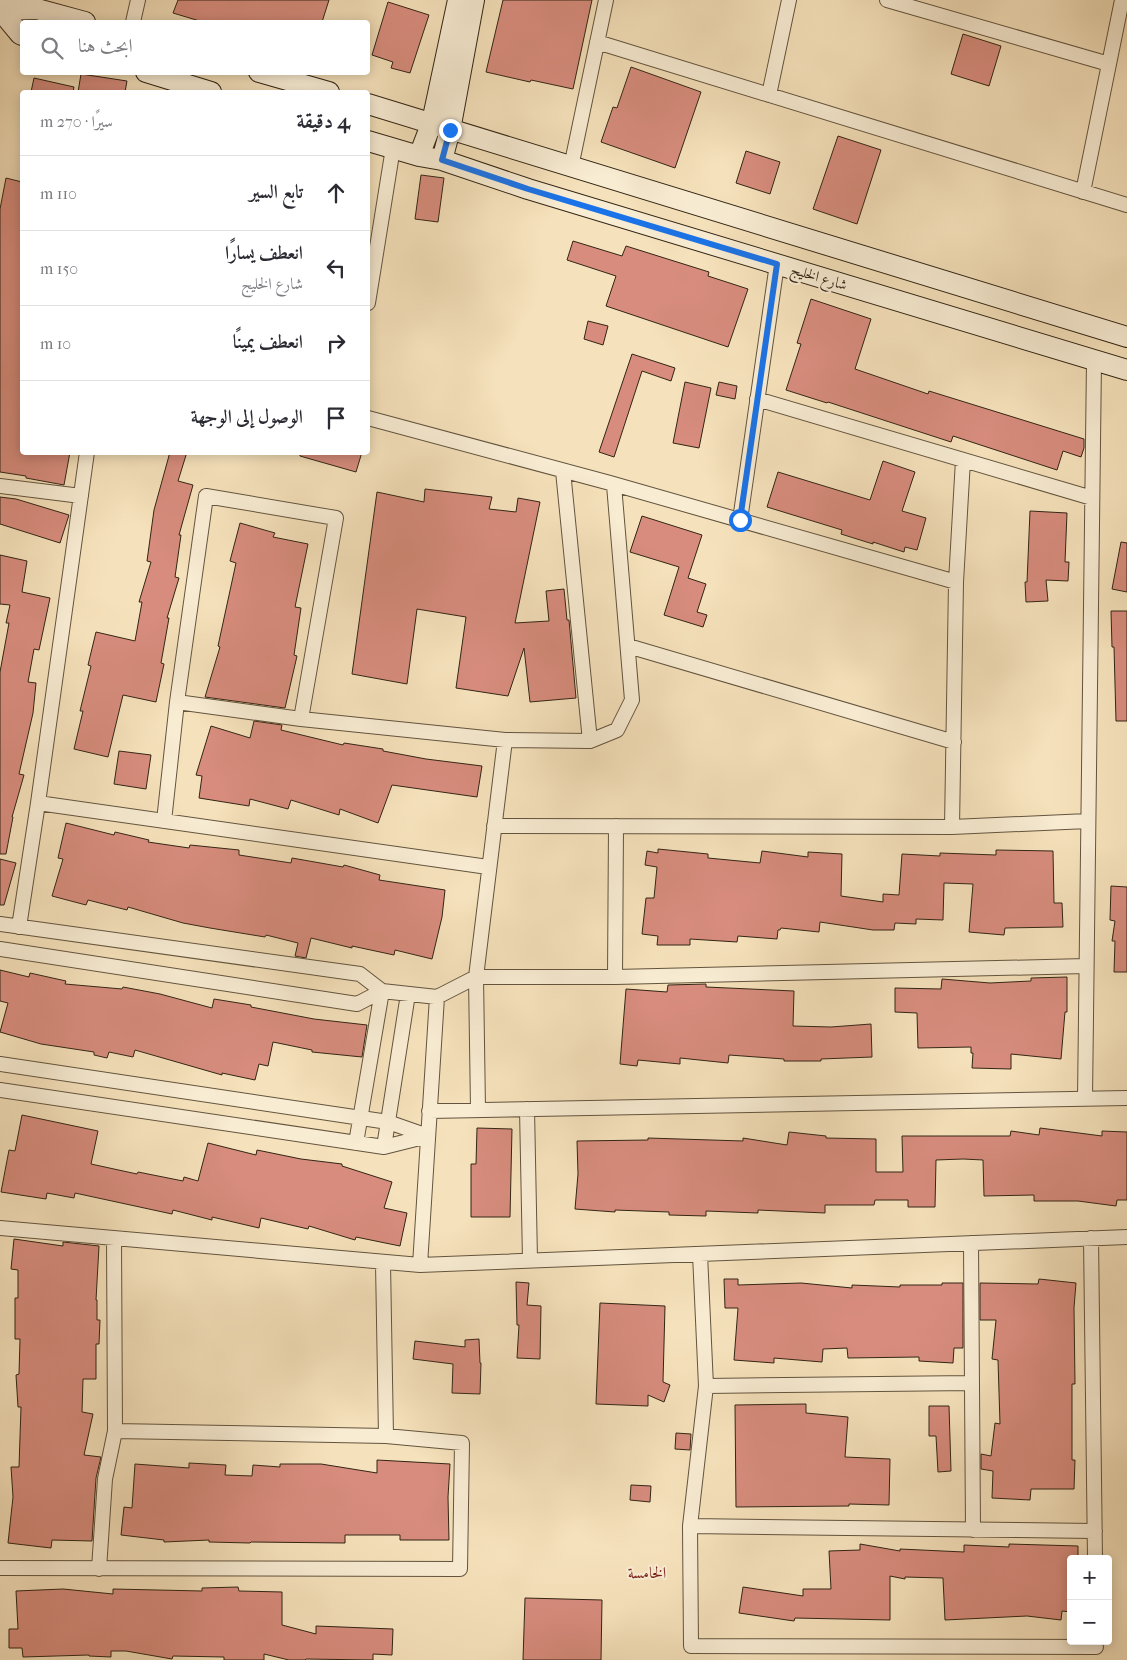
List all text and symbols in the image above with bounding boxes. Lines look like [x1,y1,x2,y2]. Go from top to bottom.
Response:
search box [20,20,370,75]
icon: search [38,34,66,62]
text: ابحث هنا [78,35,133,57]
text: 4 دقيقة [296,109,350,133]
text: سيرًا · 270 m [40,112,113,131]
route end [439,119,462,142]
icon: ahead [322,179,350,207]
text: تابع السير [249,181,303,203]
text: 110 m [40,184,77,203]
text: انعطف يسارًا [225,242,303,264]
icon: left [322,254,350,282]
text: 150 m [40,259,78,278]
street label: شارع الخليج [787,260,849,299]
text: شارع الخليج [241,274,303,293]
icon: right [322,329,350,357]
text: انعطف يمينًا [233,331,303,353]
text: 10 m [40,334,71,353]
icon: arrive [322,404,350,432]
text: الوصول إلى الوجهة [191,406,303,428]
route start [729,509,752,532]
map controls [1067,1555,1112,1645]
button: + [1067,1555,1112,1600]
district label: الخامسة [628,1563,666,1582]
button: − [1067,1600,1112,1645]

